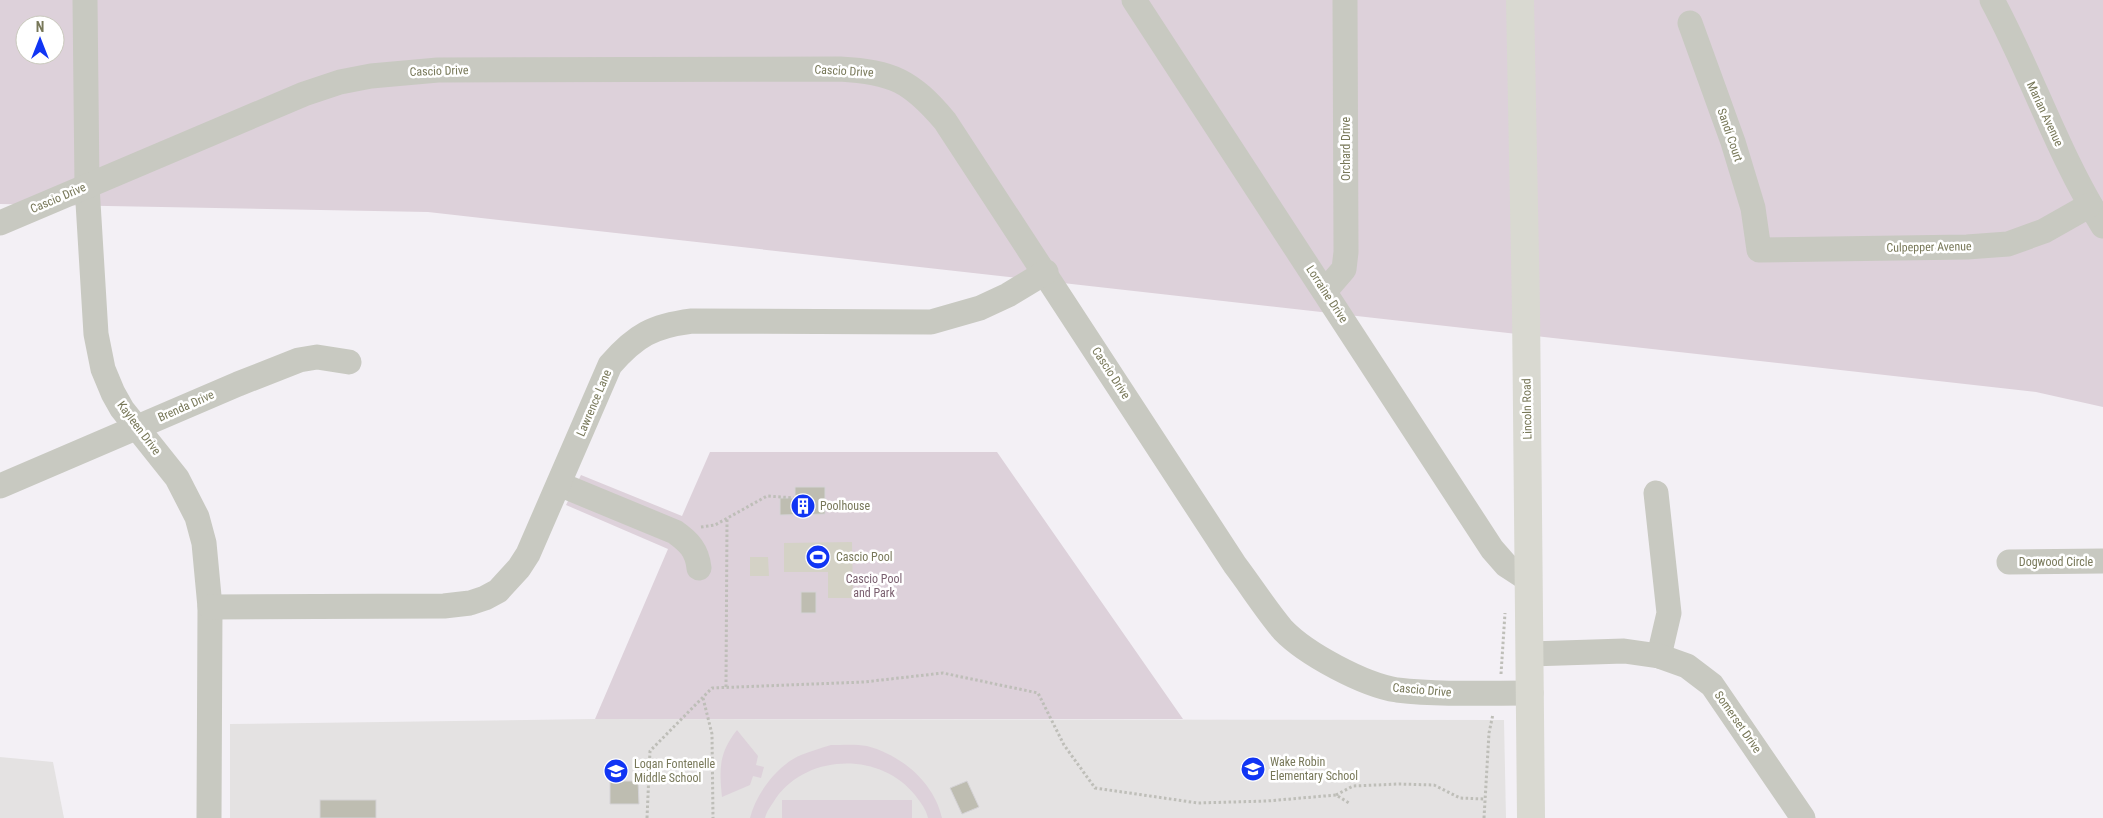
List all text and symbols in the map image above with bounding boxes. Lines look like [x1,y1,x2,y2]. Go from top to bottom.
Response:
north arrow [15,15,65,65]
text: N [36,19,44,35]
street label: Cascio Drive [814,62,874,80]
street label: Cascio Drive [409,63,469,79]
street label: Marian Avenue [2024,79,2066,149]
street label: Sandi Court [1714,107,1746,164]
street label: Orchard Drive [1339,117,1353,181]
street label: Cascio Drive [28,180,88,216]
street label: Culpepper Avenue [1886,239,1972,255]
street label: Lorraine Drive [1303,263,1351,326]
street label: Cascio Drive [1089,344,1133,402]
street label: Lawrence Lane [574,367,614,438]
street label: Lincoln Road [1519,378,1535,440]
street label: Brenda Drive [156,387,217,425]
street label: Kayleen Drive [114,398,164,458]
building icon: Poolhouse [790,493,816,519]
place label: Poolhouse [820,499,870,513]
sports icon: Cascio Pool [805,544,831,570]
place label: Cascio Pool [836,550,892,564]
street label: Dogwood Circle [2019,555,2094,569]
park label: Cascio Pool and Park [846,572,902,600]
street label: Cascio Drive [1392,680,1452,700]
street label: Somerset Drive [1712,689,1765,756]
place label: Wake Robin Elementary School [1270,755,1358,783]
school or university icon: Wake Robin Elementary School [1240,756,1266,782]
place label: Logan Fontenelle Middle School [634,757,716,785]
school or university icon: Logan Fontenelle Middle School [603,758,629,784]

